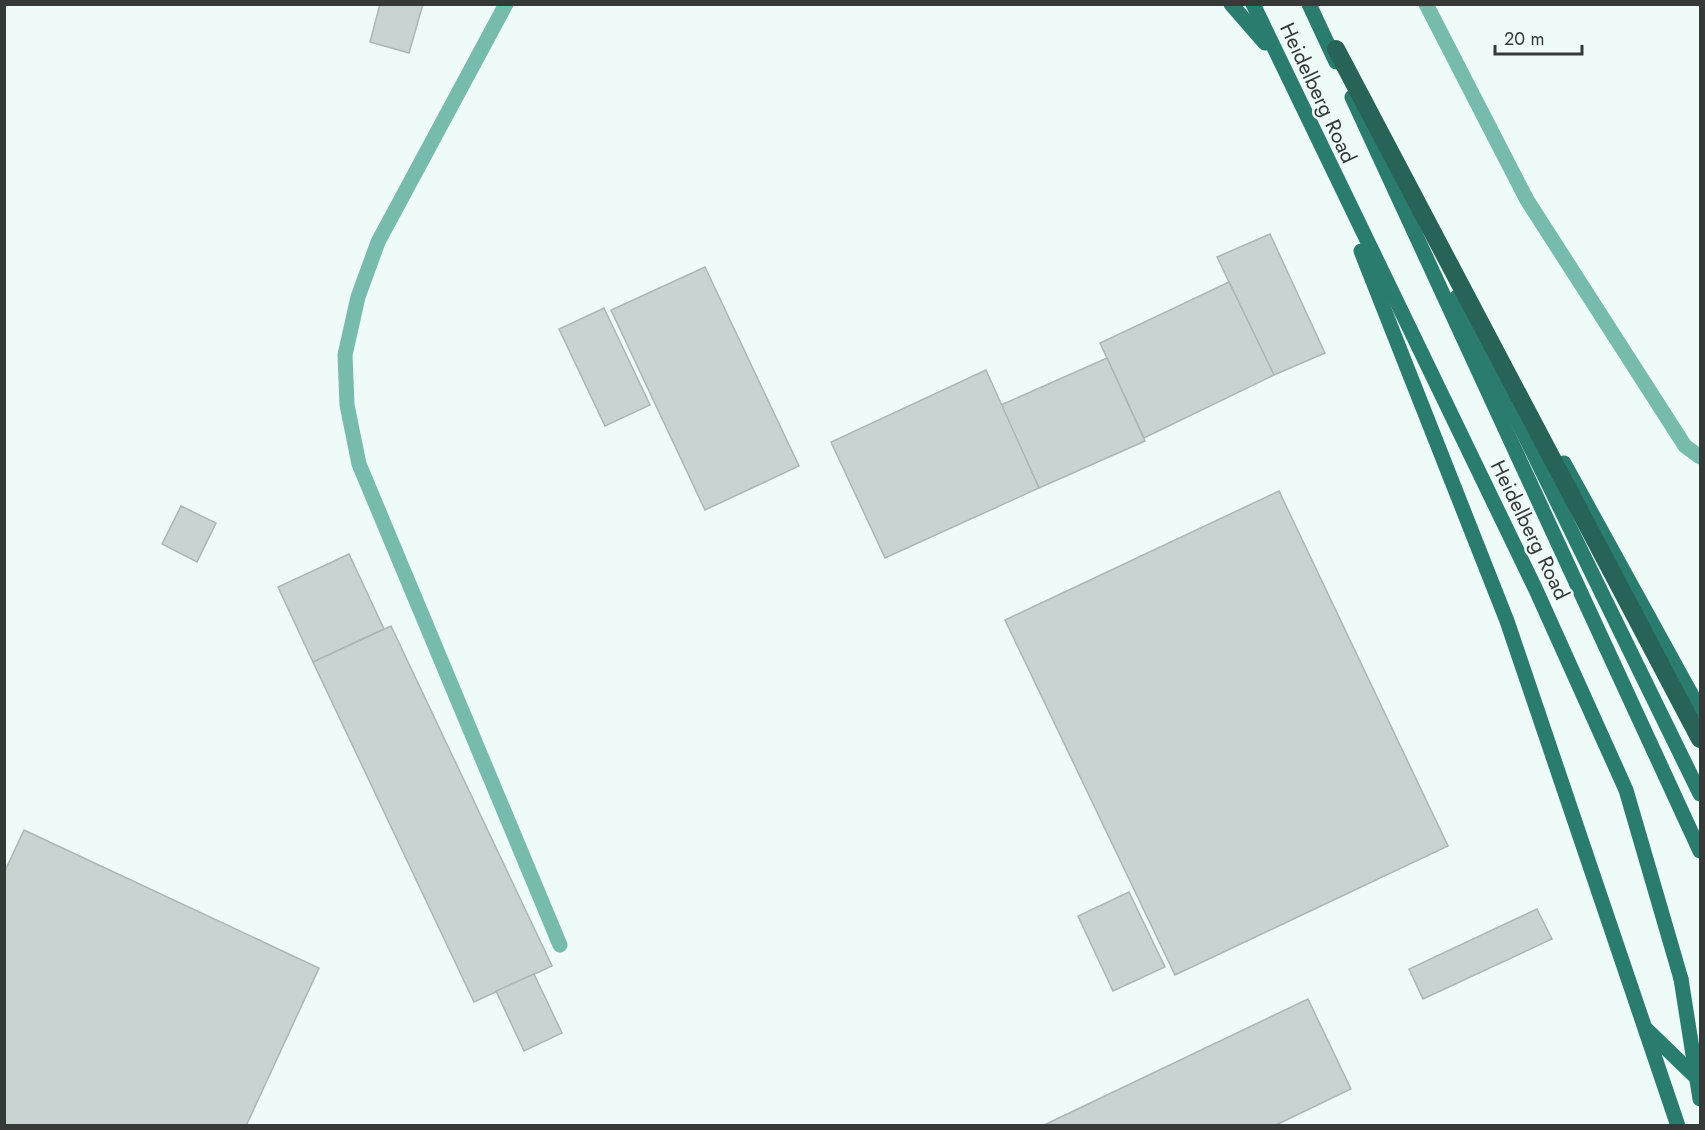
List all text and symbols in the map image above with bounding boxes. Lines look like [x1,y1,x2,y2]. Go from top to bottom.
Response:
street label: Heidelberg Road [1272,18,1364,168]
scale bar [1495,18,1582,56]
text: 20 m [1504,26,1544,52]
street label: Heidelberg Road [1483,455,1577,605]

